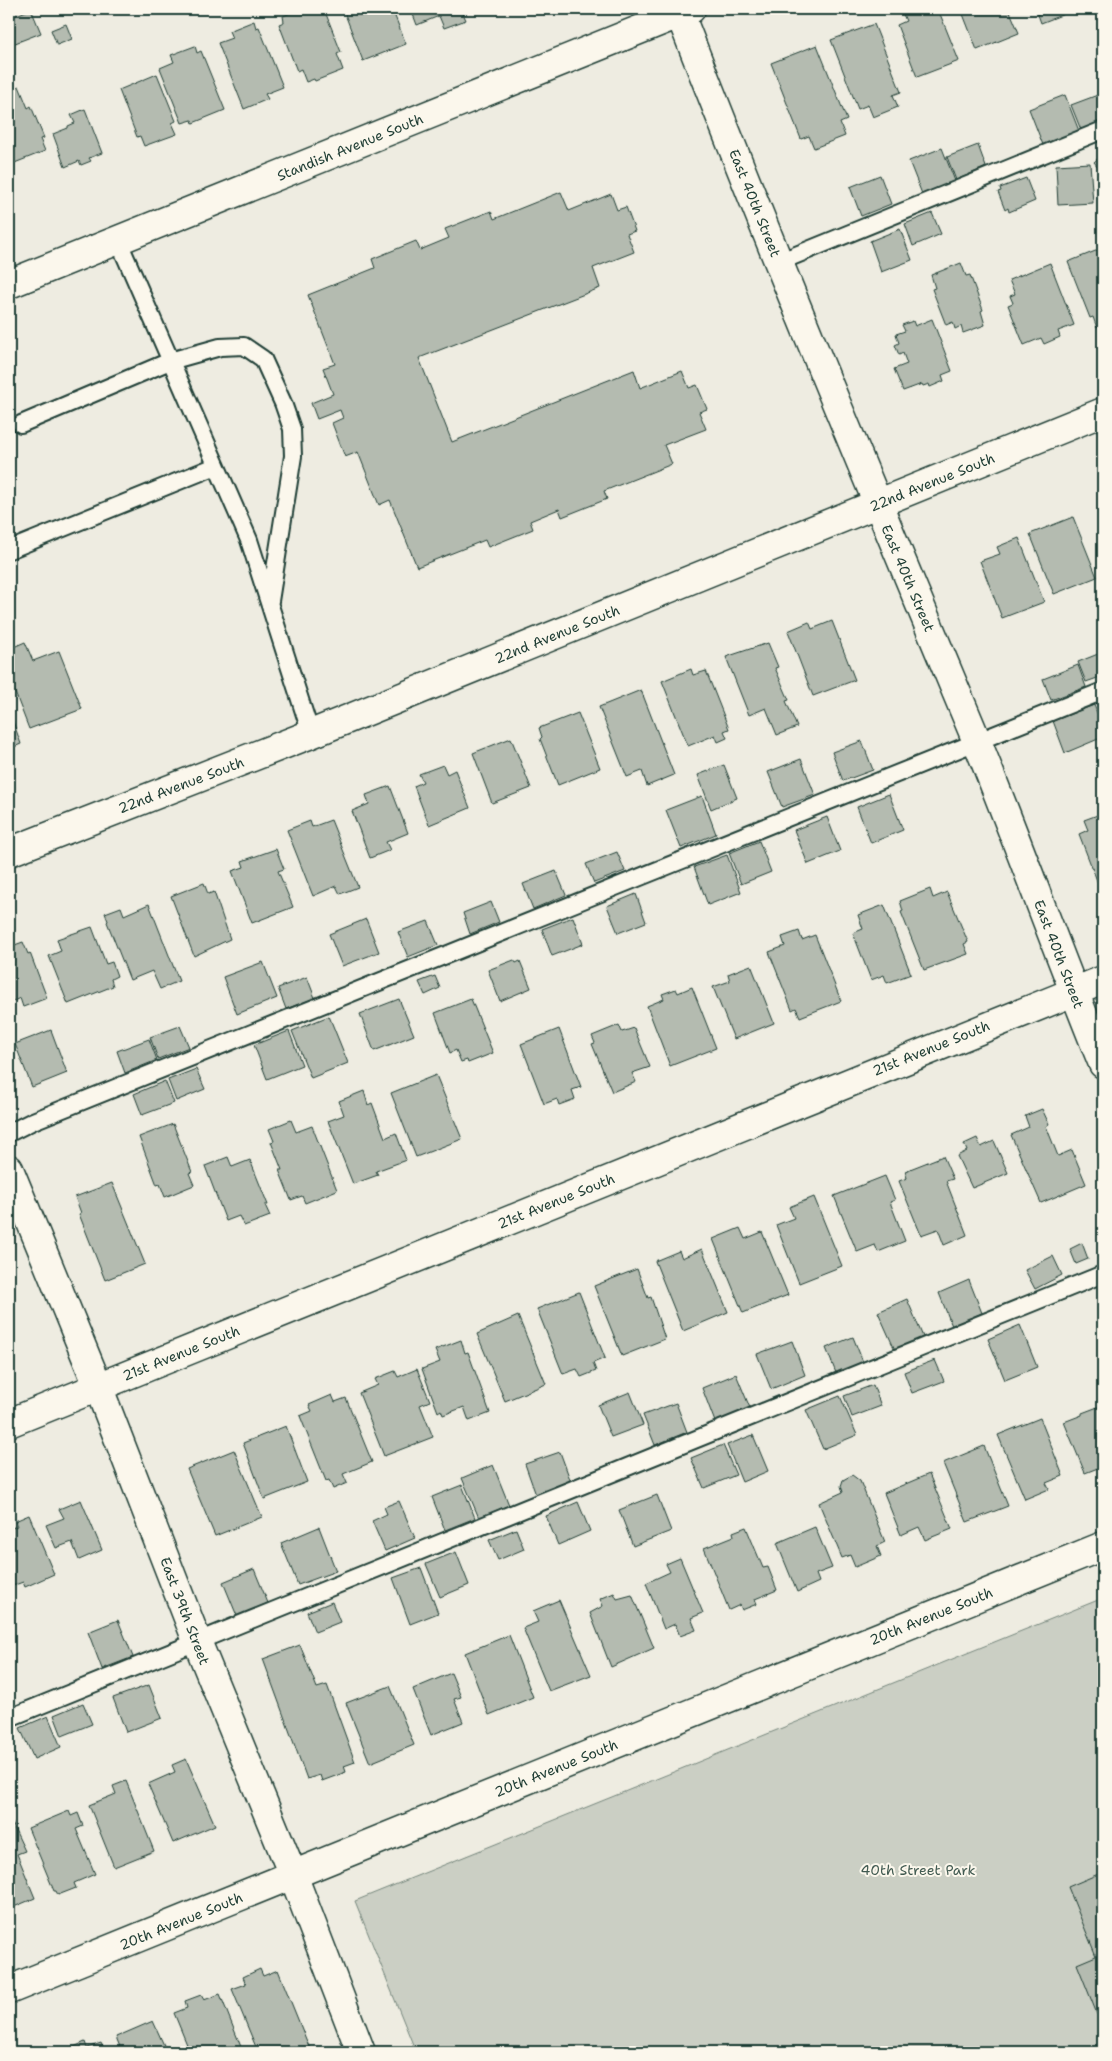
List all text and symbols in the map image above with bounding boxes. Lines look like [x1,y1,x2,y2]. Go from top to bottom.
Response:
street label: Standish Avenue South [274,109,426,185]
street label: East 40th Street [725,146,785,260]
street label: 22nd Avenue South [867,449,997,515]
street label: East 40th Street [877,522,939,634]
street label: 22nd Avenue South [492,601,622,667]
street label: 22nd Avenue South [115,753,247,817]
street label: East 40th Street [1030,897,1088,1011]
street label: 21st Avenue South [870,1016,992,1080]
street label: 21st Avenue South [495,1169,617,1233]
street label: 21st Avenue South [120,1321,242,1385]
street label: East 39th Street [156,1555,214,1667]
street label: 20th Avenue South [867,1583,995,1649]
street label: 20th Avenue South [492,1735,620,1801]
park label: 40th Street Park [861,1861,975,1879]
street label: 20th Avenue South [117,1888,245,1954]

